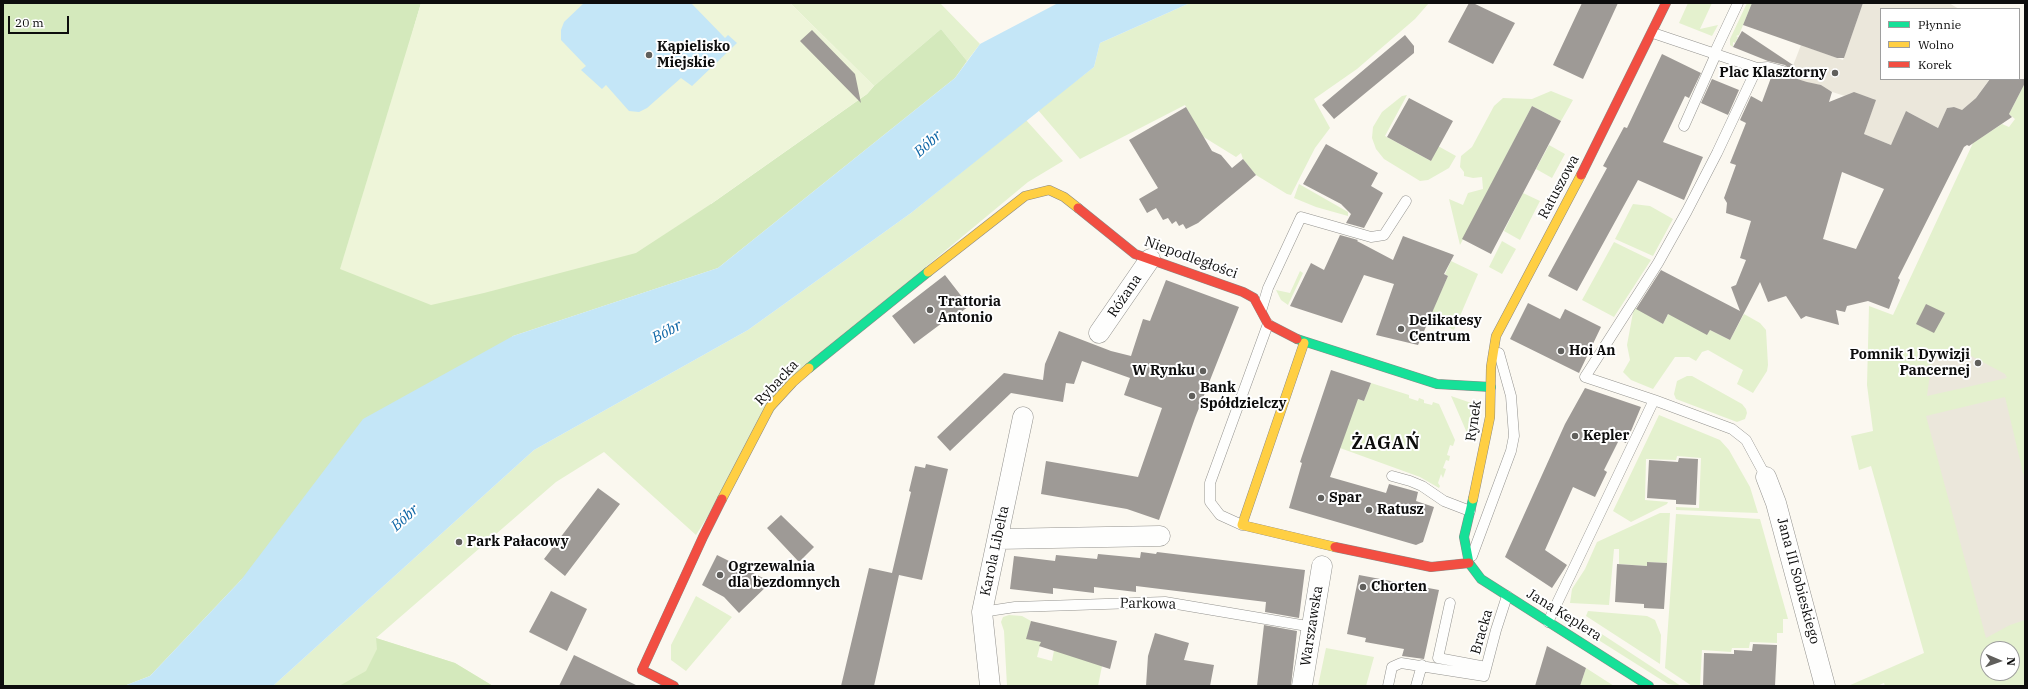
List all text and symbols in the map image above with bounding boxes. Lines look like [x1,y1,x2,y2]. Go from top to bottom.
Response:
scale bar [10,8,71,34]
legend [1880,8,2020,80]
text: 20 m [15,15,44,30]
text: Płynnie [1918,17,1961,32]
text: Wolno [1918,37,1954,52]
place label: Kąpielisko Miejskie [657,39,730,72]
marker: Kąpielisko Miejskie [644,50,654,60]
text: Korek [1918,57,1952,72]
place label: Plac Klasztorny [1719,65,1827,81]
marker: Plac Klasztorny [1830,68,1840,78]
water label: Bóbr [910,127,946,161]
street label: Ratuszowa [1535,152,1583,222]
street label: Niepodległości [1142,233,1240,283]
street label: Różana [1105,271,1145,321]
place label: Trattoria Antonio [938,294,1001,326]
marker: Trattoria Antonio [925,305,935,315]
place label: Delikatesy Centrum [1409,313,1482,346]
water label: Bóbr [649,317,685,347]
marker: Delikatesy Centrum [1396,324,1406,334]
place label: Hoi An [1569,343,1616,359]
marker: Hoi An [1556,346,1566,356]
place label: Pomnik 1 Dywizji Pancernej [1850,347,1970,380]
street label: Rybacka [752,357,802,409]
marker: Pomnik 1 Dywizji Pancernej [1973,358,1983,368]
place label: W Rynku [1132,363,1195,379]
marker: W Rynku [1198,366,1208,376]
place label: Bank Spółdzielczy [1200,380,1286,412]
marker: Bank Spółdzielczy [1187,391,1197,401]
street label: Rynek [1463,399,1485,443]
place label: Kepler [1583,428,1629,444]
marker: Kepler [1570,431,1580,441]
district label: ŻAGAŃ [1351,433,1421,455]
place label: Spar [1329,490,1362,506]
marker: Spar [1316,493,1326,503]
water label: Bóbr [387,501,423,535]
place label: Ratusz [1377,502,1424,518]
street label: Karola Libelta [977,504,1013,598]
marker: Ratusz [1364,505,1374,515]
street label: Jana III Sobieskiego [1773,516,1823,646]
place label: Park Pałacowy [467,534,569,550]
marker: Park Pałacowy [454,537,464,547]
place label: Ogrzewalnia dla bezdomnych [728,559,840,592]
marker: Ogrzewalnia dla bezdomnych [715,570,725,580]
place label: Chorten [1371,579,1427,595]
marker: Chorten [1358,582,1368,592]
street label: Warszawska [1297,585,1327,667]
street label: Jana Keplera [1524,585,1604,645]
street label: Parkowa [1120,595,1176,613]
street label: Bracka [1468,607,1496,657]
north arrow [1980,641,2020,681]
text: N [2004,657,2018,666]

